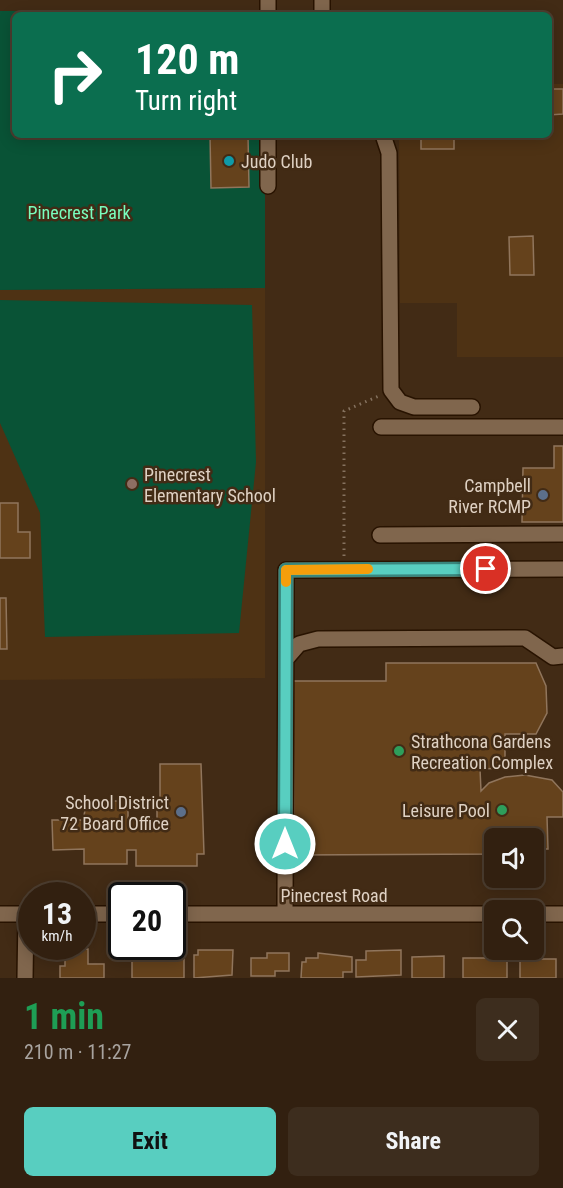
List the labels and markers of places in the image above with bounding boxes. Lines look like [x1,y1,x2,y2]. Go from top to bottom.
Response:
place label: Judo Club [241,151,313,172]
marker: Judo Club [222,154,236,168]
place label: Pinecrest Elementary School [144,464,276,506]
place label: Campbell River RCMP [448,475,531,517]
marker: Pinecrest Elementary School [125,477,139,491]
marker: Campbell River RCMP [536,488,550,502]
pin [460,543,511,594]
place label: Strathcona Gardens Recreation Complex [411,731,553,773]
marker: Strathcona Gardens Recreation Complex [392,744,406,758]
place label: School District 72 Board Office [60,792,169,834]
place label: Leisure Pool [402,800,490,821]
marker: Leisure Pool [495,803,509,817]
marker: School District 72 Board Office [174,805,188,819]

